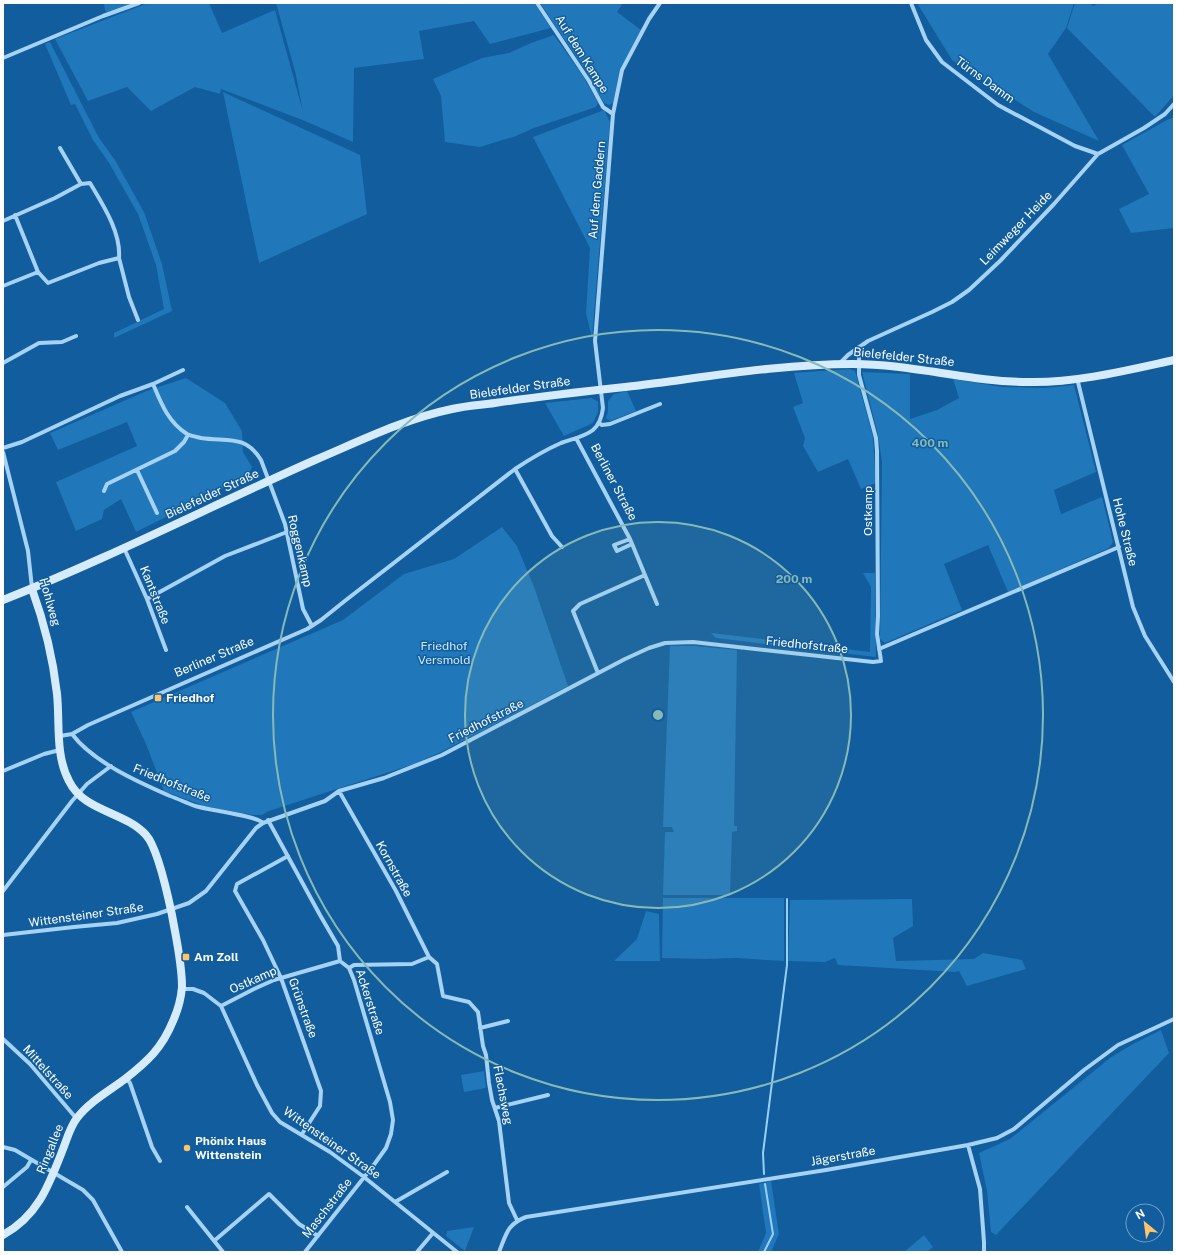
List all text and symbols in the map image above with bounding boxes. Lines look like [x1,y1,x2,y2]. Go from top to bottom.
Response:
street label: Auf dem Kampe [552,12,612,96]
street label: Türns Damm [953,54,1017,106]
street label: Auf dem Gaddern [586,140,608,240]
street label: Leimweger Heide [977,188,1055,268]
street label: Bielefelder Straße [853,345,955,369]
street label: Bielefelder Straße [469,374,571,402]
text: 400 m [912,436,949,450]
street label: Berliner Straße [588,441,640,523]
street label: Bielefelder Straße [163,466,261,522]
street label: Ostkamp [861,486,875,536]
street label: Hohe Straße [1110,496,1140,568]
street label: Roggenkamp [285,514,315,588]
street label: Kantstraße [137,564,173,626]
text: 200 m [776,572,812,586]
street label: Hohlweg [36,576,64,628]
street label: Berliner Straße [172,634,256,680]
street label: Friedhofstraße [765,634,849,656]
park label: Friedhof Versmold [418,639,470,667]
place label: Friedhof [166,691,215,705]
marker: Friedhof [153,693,163,703]
street label: Friedhofstraße [446,696,526,746]
centre of rings [651,708,665,722]
street label: Friedhofstraße [131,761,213,805]
street label: Kornstraße [373,839,415,900]
street label: Wittensteiner Straße [28,900,144,930]
place label: Am Zoll [194,950,239,964]
marker: Am Zoll [181,952,191,962]
street label: Ostkamp [227,963,279,997]
street label: Ackerstraße [353,967,387,1037]
street label: Grünstraße [286,976,320,1040]
street label: Mittelstraße [20,1042,76,1102]
street label: Flachsweg [490,1064,516,1126]
street label: Wittensteiner Straße [281,1104,384,1182]
street label: Ringallee [34,1122,66,1176]
place label: Phönix Haus Wittenstein [195,1134,266,1162]
marker: Phönix Haus Wittenstein [182,1143,192,1153]
street label: Jägerstraße [809,1143,877,1169]
street label: Maschstraße [299,1175,355,1241]
north arrow [1125,1203,1165,1243]
text: N [1133,1207,1147,1222]

